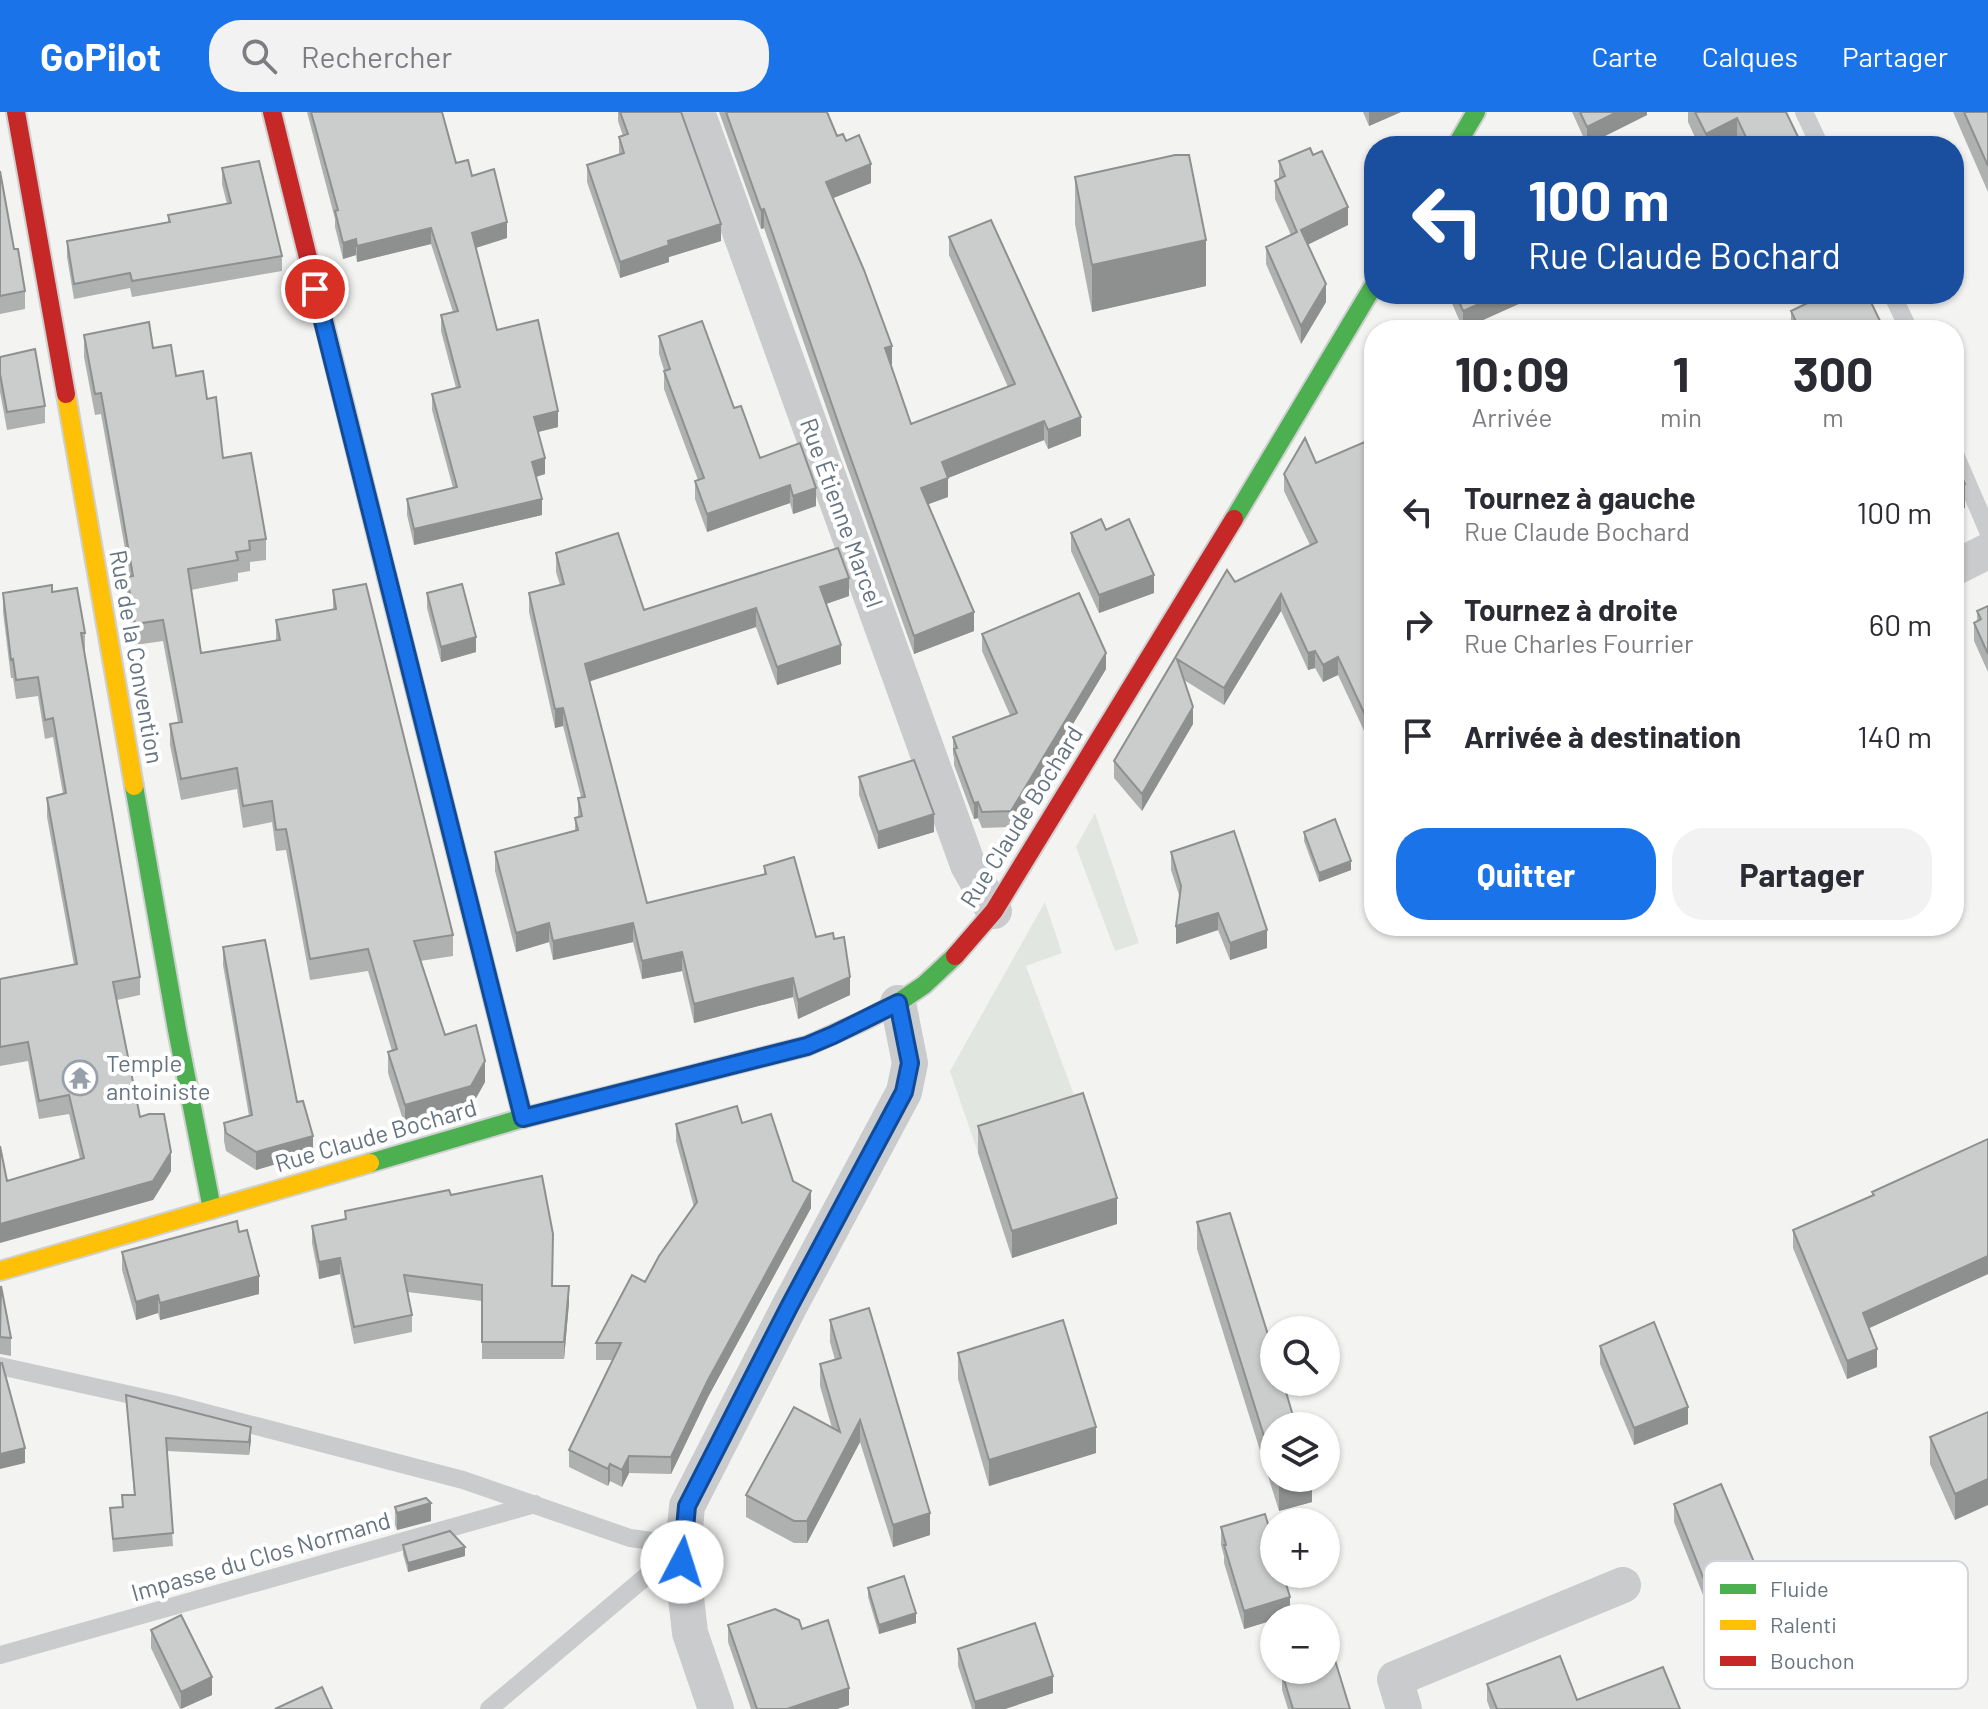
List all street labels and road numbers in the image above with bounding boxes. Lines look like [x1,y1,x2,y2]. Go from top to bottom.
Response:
street label: Rue Étienne Marcel [795,414,890,611]
street label: Rue de la Convention [104,548,171,766]
street label: Rue Claude Bochard [953,720,1088,912]
street label: Rue Claude Bochard [271,1092,480,1177]
street label: Impasse du Clos Normand [128,1505,393,1606]

